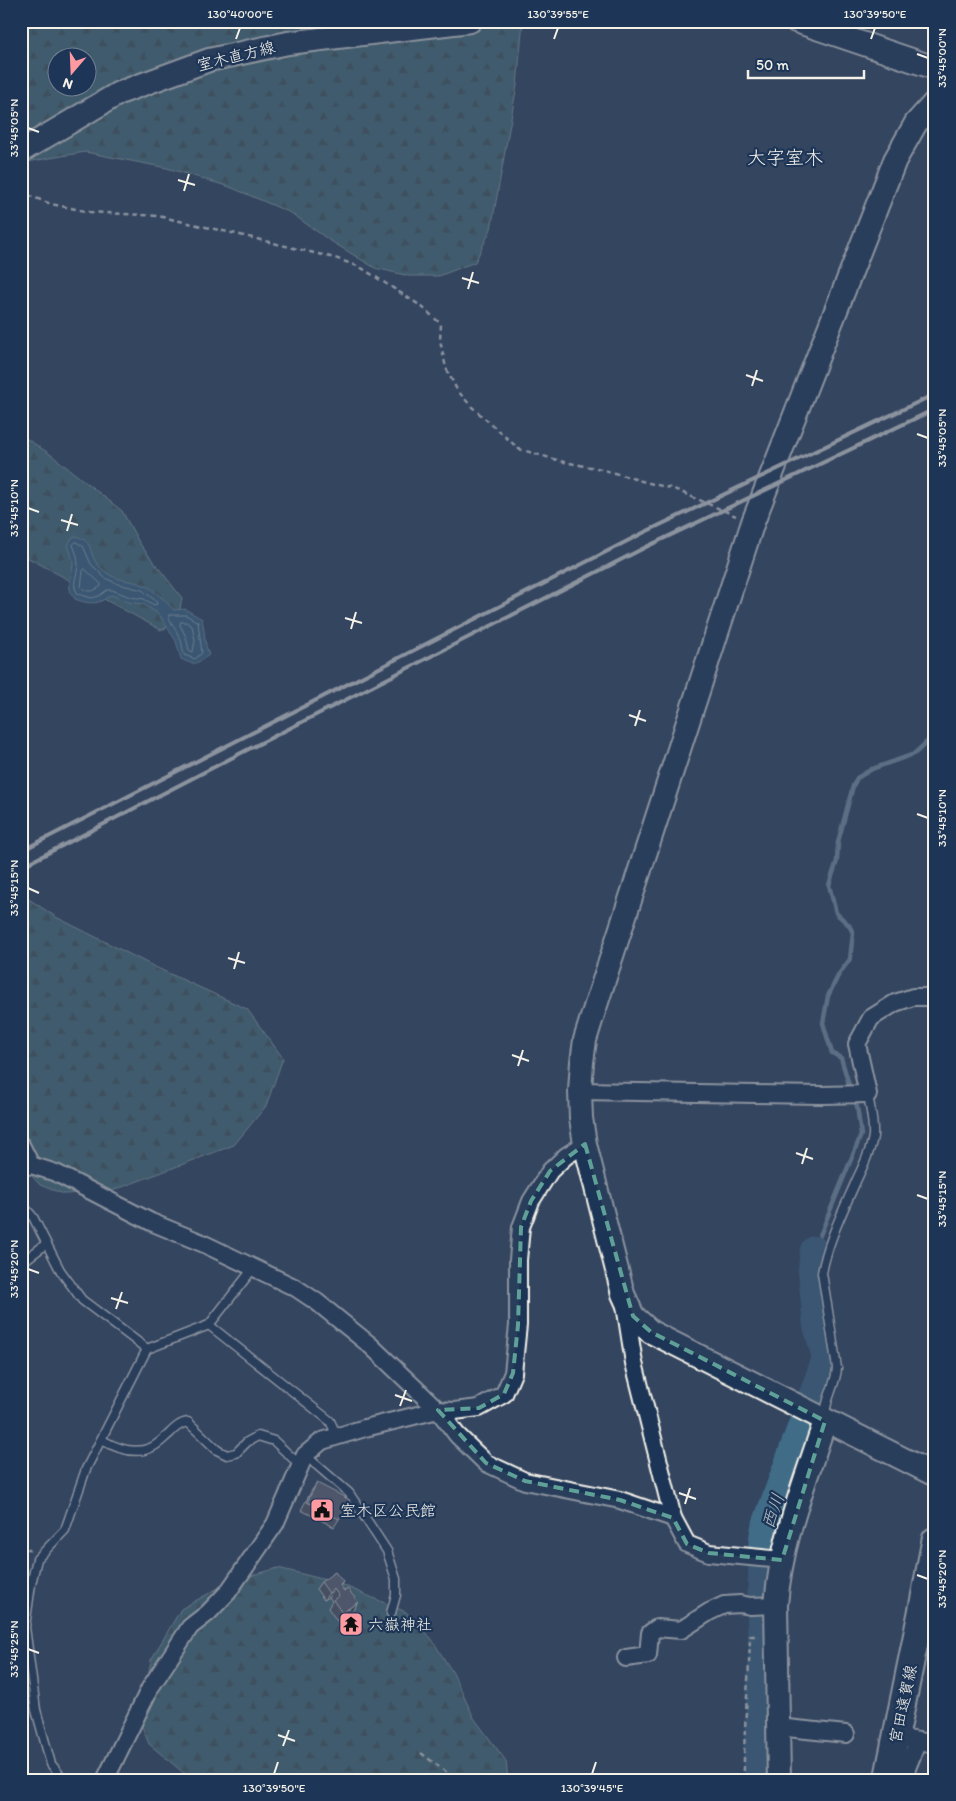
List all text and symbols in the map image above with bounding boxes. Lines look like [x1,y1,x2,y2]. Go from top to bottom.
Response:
text: 130°40'00"E [207,7,273,21]
text: 130°39'55"E [527,7,589,21]
text: 130°39'50"E [844,7,907,21]
text: 33°45'00"N [935,28,949,88]
street label: 室木直方線 [195,37,277,75]
north arrow [48,48,98,98]
scale bar [748,48,865,80]
text: 50 m [756,56,789,74]
text: N [61,74,75,93]
text: 33°45'05"N [7,99,21,157]
district label: 大字室木 [747,146,823,169]
text: 33°45'05"N [935,409,949,467]
text: 33°45'10"N [7,479,21,537]
text: 33°45'10"N [935,789,949,847]
text: 33°45'15"N [7,860,21,916]
text: 33°45'15"N [935,1171,949,1227]
text: 33°45'20"N [7,1240,21,1298]
water label: 西川 [757,1490,789,1532]
public building icon: 室木区公民館 [309,1497,335,1523]
place label: 室木区公民館 [340,1501,436,1520]
text: 33°45'20"N [935,1550,949,1608]
temple icon: 六嶽神社 [338,1611,364,1637]
place label: 六嶽神社 [368,1615,432,1634]
text: 33°45'25"N [7,1620,21,1678]
street label: 宮田遠賀線 [885,1663,921,1745]
text: 130°39'50"E [243,1781,306,1795]
text: 130°39'45"E [561,1781,624,1795]

